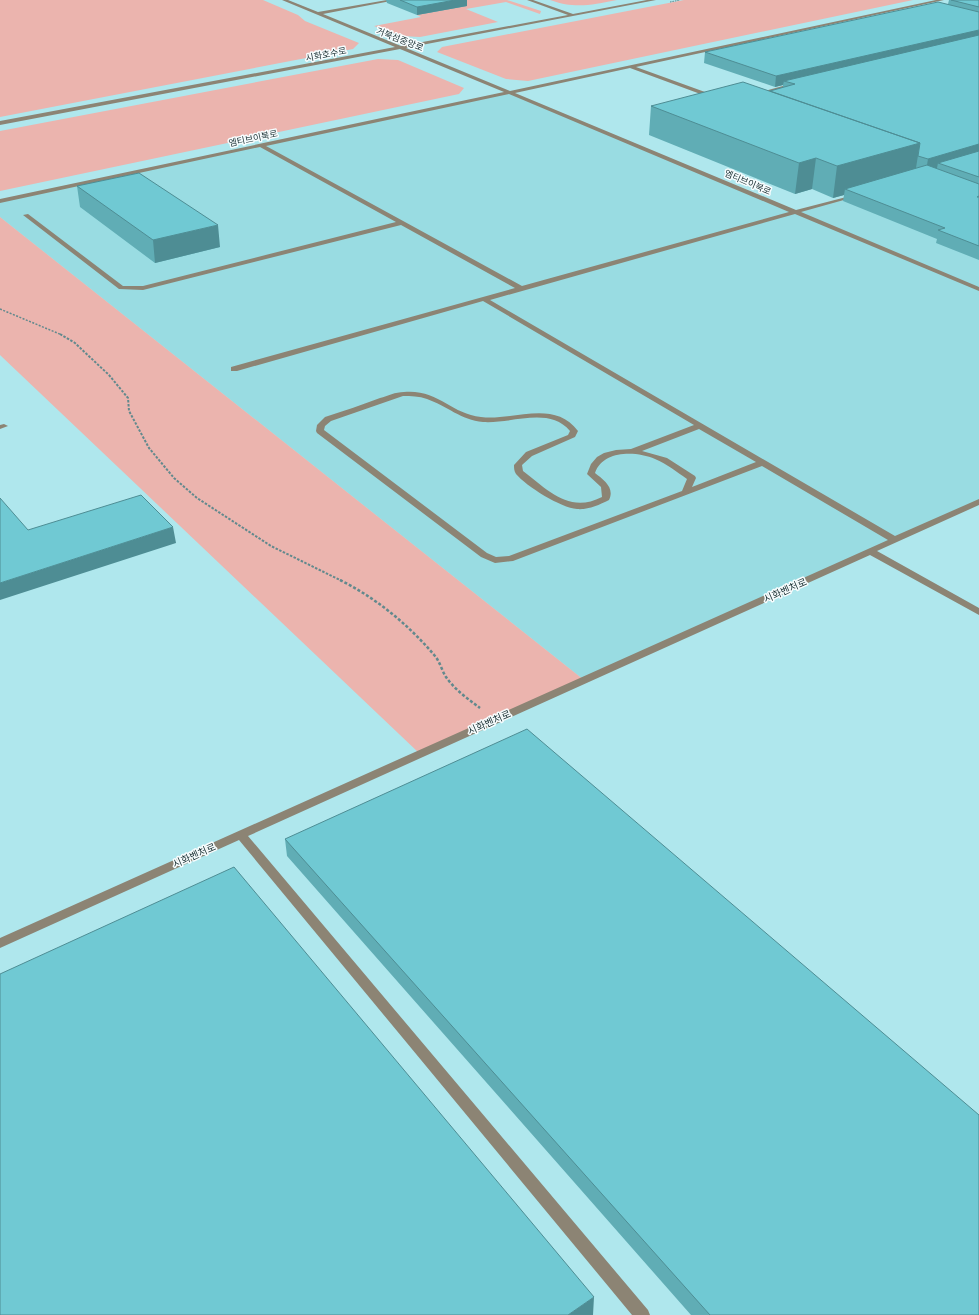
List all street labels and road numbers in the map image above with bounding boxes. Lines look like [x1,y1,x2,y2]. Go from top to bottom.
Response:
street label: 거북섬중앙로 [375,25,425,53]
street label: 시화호수로 [305,45,347,63]
street label: 엠티브이북로 [228,127,278,149]
street label: 엠티브이북로 [723,167,773,197]
street label: 시화벤처로 [762,575,808,605]
street label: 시화벤처로 [466,707,512,737]
street label: 시화벤처로 [171,840,217,870]

